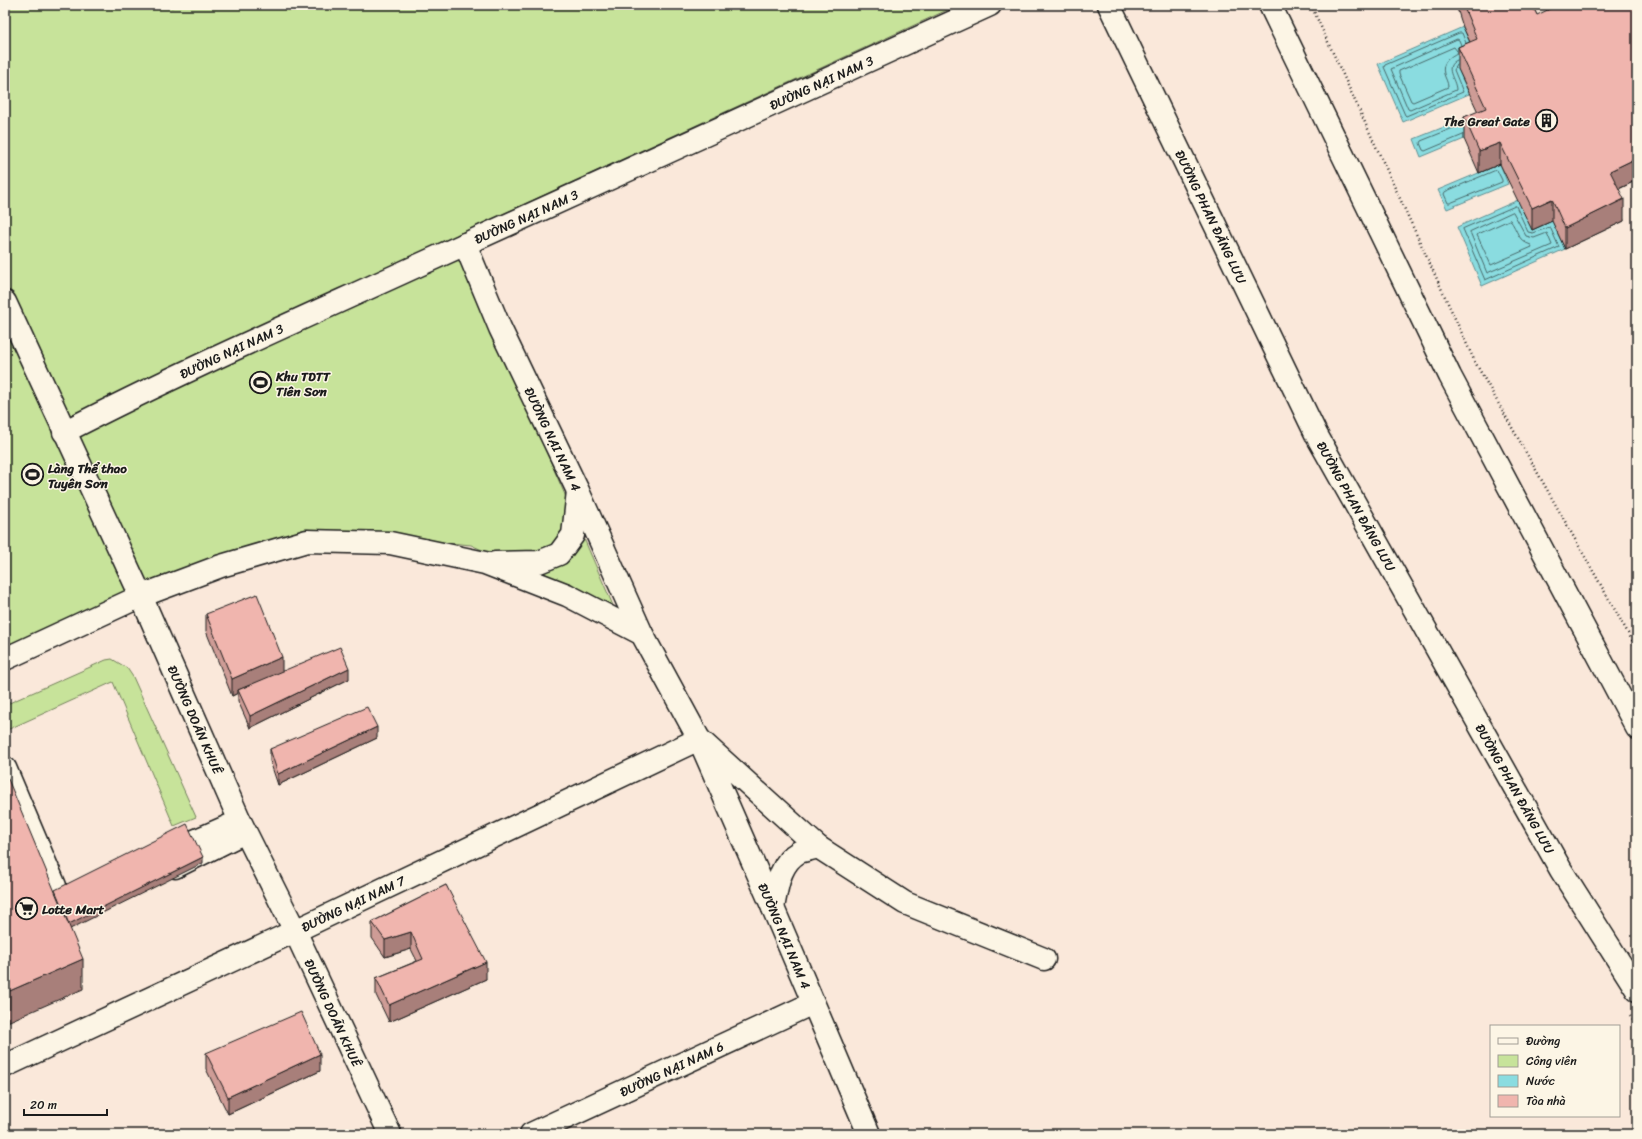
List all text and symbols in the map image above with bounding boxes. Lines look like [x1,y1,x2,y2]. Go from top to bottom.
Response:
street label: ĐƯỜNG NẠI NAM 3 [766,49,877,117]
building icon: The Great Gate [1533,108,1559,134]
place label: The Great Gate [1444,110,1530,133]
street label: ĐƯỜNG PHAN ĐĂNG LƯU [1169,146,1253,288]
street label: ĐƯỜNG NẠI NAM 3 [470,183,582,251]
street label: ĐƯỜNG NẠI NAM 3 [176,317,287,385]
place label: Khu TDTT Tiên Sơn [275,365,331,403]
sports icon: Khu TDTT Tiên Sơn [248,370,274,396]
street label: ĐƯỜNG NẠI NAM 4 [518,383,587,495]
street label: ĐƯỜNG PHAN ĐĂNG LƯU [1310,437,1402,576]
place label: Làng Thể thao Tuyên Sơn [48,457,127,495]
sports icon: Làng Thể thao Tuyên Sơn [20,462,46,488]
street label: ĐƯỜNG DOÃN KHUÊ [161,662,229,779]
street label: ĐƯỜNG PHAN ĐĂNG LƯU [1469,719,1561,859]
street label: ĐƯỜNG NẠI NAM 7 [297,869,410,939]
street label: ĐƯỜNG NẠI NAM 4 [751,879,817,993]
supermarket icon: Lotte Mart [14,896,40,922]
place label: Lotte Mart [42,898,104,921]
street label: ĐƯỜNG DOÃN KHUÊ [298,955,368,1072]
legend [1490,1025,1620,1117]
text: Đường [1526,1030,1560,1052]
street label: ĐƯỜNG NẠI NAM 6 [616,1035,728,1103]
text: Công viên [1526,1050,1577,1072]
text: Nước [1526,1070,1555,1092]
text: Tòa nhà [1526,1090,1566,1112]
scale bar [24,1091,107,1117]
text: 20 m [30,1094,57,1116]

